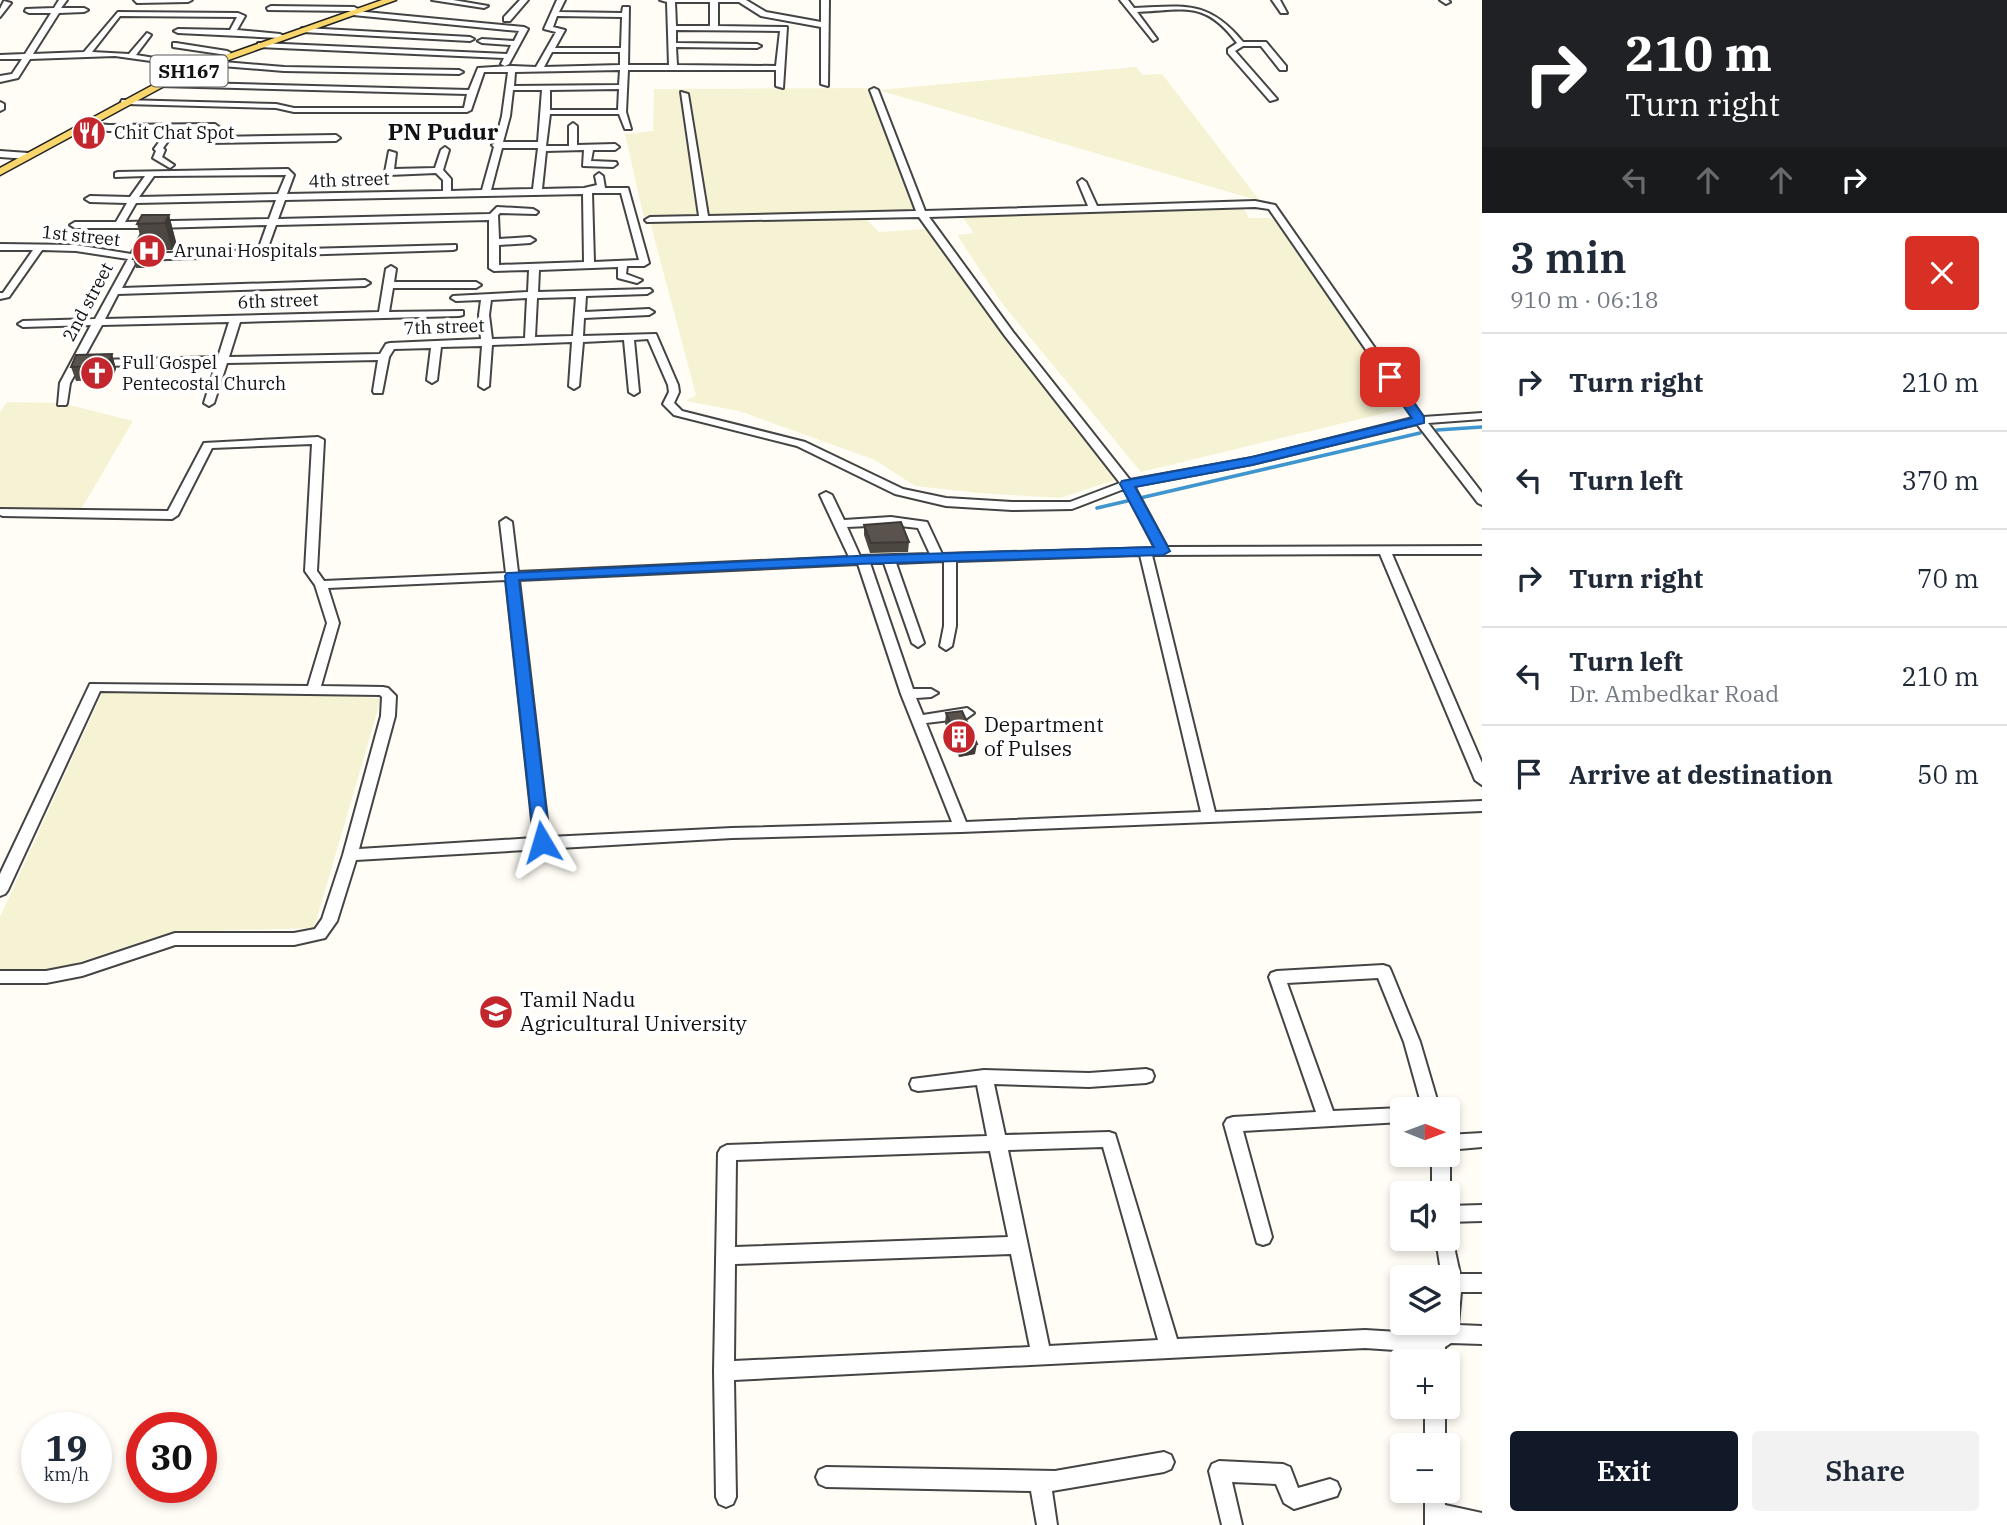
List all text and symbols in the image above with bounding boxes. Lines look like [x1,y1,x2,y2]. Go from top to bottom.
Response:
text: 210 m [1625,21,1772,84]
icon: right [1510,28,1601,119]
road number: SH167 [150,55,228,86]
text: Turn right [1625,83,1780,125]
restaurant icon: Chit Chat Spot [70,114,108,152]
district label: PN Pudur [388,116,499,146]
place label: Chit Chat Spot [114,121,234,144]
icon: left [1616,161,1654,199]
icon: ahead [1689,161,1727,199]
icon: ahead [1762,161,1800,199]
icon: right [1835,161,1873,199]
street label: 4th street [308,167,390,192]
street label: 1st street [41,220,121,251]
text: 3 min [1510,230,1627,285]
hospital icon: Arunai Hospitals [130,232,168,270]
button: close [1905,236,1979,310]
place label: Arunai Hospitals [174,239,317,262]
street label: 2nd street [57,258,118,345]
text: 910 m · 06:18 [1510,284,1659,314]
street label: 6th street [237,288,319,313]
street label: 7th street [403,314,485,339]
pin [1360,347,1420,407]
place label: Full Gospel Pentecostal Church [122,351,286,395]
church icon: Full Gospel Pentecostal Church [78,354,116,392]
icon: arrive [1371,358,1409,396]
icon: right [1510,363,1548,401]
text: Turn right [1569,365,1703,399]
text: 210 m [1901,365,1979,399]
icon: left [1510,461,1548,499]
text: Turn left [1569,463,1683,497]
text: 370 m [1901,463,1979,497]
icon: right [1510,559,1548,597]
text: Turn right [1569,561,1703,595]
text: 70 m [1917,561,1979,595]
text: Turn left [1569,644,1683,678]
icon: left [1510,657,1548,695]
text: 210 m [1901,659,1979,693]
text: Dr. Ambedkar Road [1569,678,1779,708]
place label: Department of Pulses [984,710,1104,762]
building icon: Department of Pulses [940,718,978,756]
icon: arrive [1510,755,1548,793]
text: Arrive at destination [1569,757,1833,791]
text: 50 m [1917,757,1979,791]
position arrow [505,805,579,879]
place label: Tamil Nadu Agricultural University [520,985,748,1037]
school or university icon: Tamil Nadu Agricultural University [477,993,515,1031]
north arrow [1390,1097,1460,1167]
map controls [1390,1097,1460,1503]
button: sound [1390,1181,1460,1251]
button: layers [1390,1265,1460,1335]
button: + [1390,1349,1460,1419]
speed limit sign: 30 [126,1412,217,1503]
text: 19 [45,1425,88,1471]
button: Exit [1510,1431,1738,1511]
button: Share [1752,1431,1979,1511]
button: − [1390,1433,1460,1503]
text: km/h [44,1463,89,1486]

